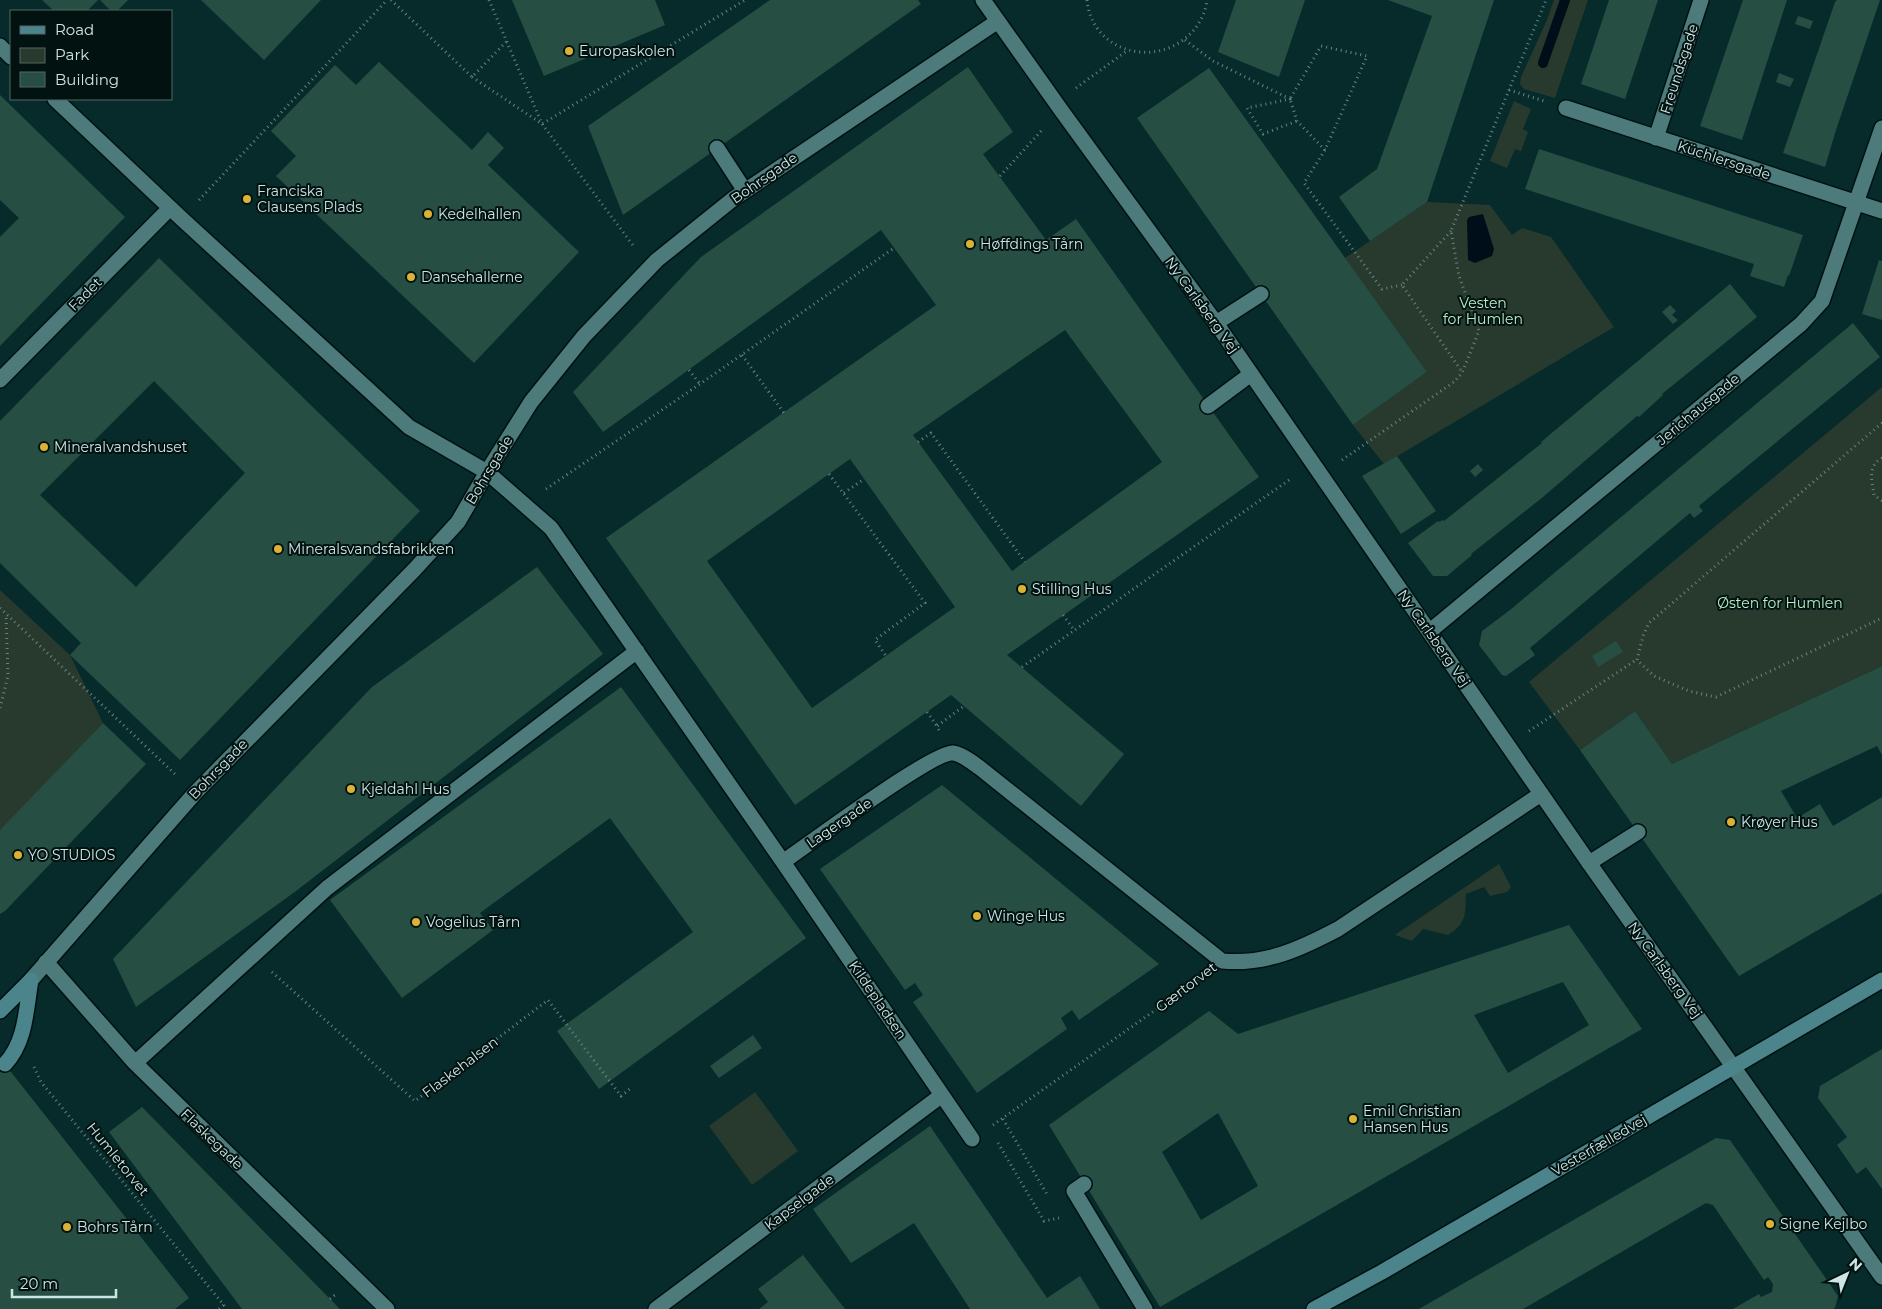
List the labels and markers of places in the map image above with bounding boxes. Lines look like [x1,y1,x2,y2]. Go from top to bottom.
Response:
place label: Europaskolen [579,42,675,60]
marker: Europaskolen [563,45,575,57]
place label: Franciska Clausens Plads [257,182,362,216]
marker: Franciska Clausens Plads [241,193,253,205]
place label: Kedelhallen [438,205,521,223]
marker: Kedelhallen [422,208,434,220]
place label: Høffdings Tårn [980,235,1083,253]
marker: Høffdings Tårn [964,238,976,250]
place label: Dansehallerne [421,268,523,286]
marker: Dansehallerne [405,271,417,283]
place label: Mineralvandshuset [54,438,188,456]
marker: Mineralvandshuset [38,441,50,453]
place label: Mineralsvandsfabrikken [288,540,454,558]
marker: Mineralsvandsfabrikken [272,543,284,555]
place label: Stilling Hus [1032,580,1112,598]
marker: Stilling Hus [1016,583,1028,595]
place label: Kjeldahl Hus [361,780,449,798]
marker: Kjeldahl Hus [345,783,357,795]
place label: Krøyer Hus [1741,813,1818,831]
marker: Krøyer Hus [1725,816,1737,828]
place label: YO STUDIOS [28,846,115,864]
marker: YO STUDIOS [12,849,24,861]
place label: Winge Hus [987,907,1065,925]
marker: Winge Hus [971,910,983,922]
place label: Vogelius Tårn [426,913,520,931]
marker: Vogelius Tårn [410,916,422,928]
place label: Emil Christian Hansen Hus [1363,1102,1461,1136]
marker: Emil Christian Hansen Hus [1347,1113,1359,1125]
place label: Signe Kejlbo [1780,1215,1868,1233]
place label: Bohrs Tårn [77,1218,153,1236]
marker: Signe Kejlbo [1764,1218,1776,1230]
marker: Bohrs Tårn [61,1221,73,1233]

